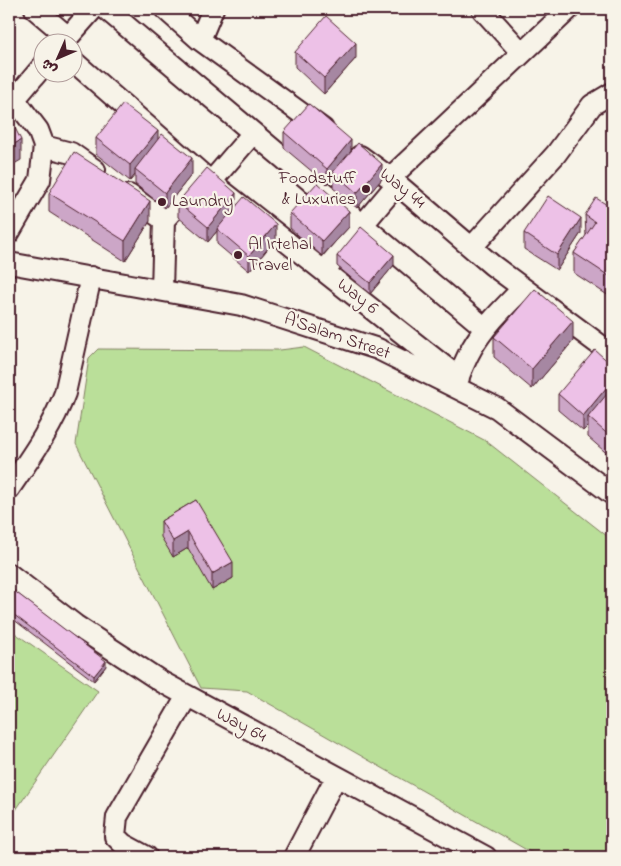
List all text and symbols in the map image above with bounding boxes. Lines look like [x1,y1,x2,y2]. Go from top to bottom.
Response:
north arrow [32,32,82,82]
text: ش [37,53,63,79]
street label: Way 44 [373,162,431,216]
place label: Foodstuff & Luxuries [278,166,356,213]
marker: Foodstuff & Luxuries [360,183,372,195]
place label: Laundry [172,189,233,215]
marker: Laundry [156,196,168,208]
place label: Al Irtehal Travel [248,232,312,279]
marker: Al Irtehal Travel [232,249,244,261]
street label: Way 6 [331,273,383,321]
street label: A'Salam Street [280,307,394,367]
street label: Way 64 [211,702,271,750]

